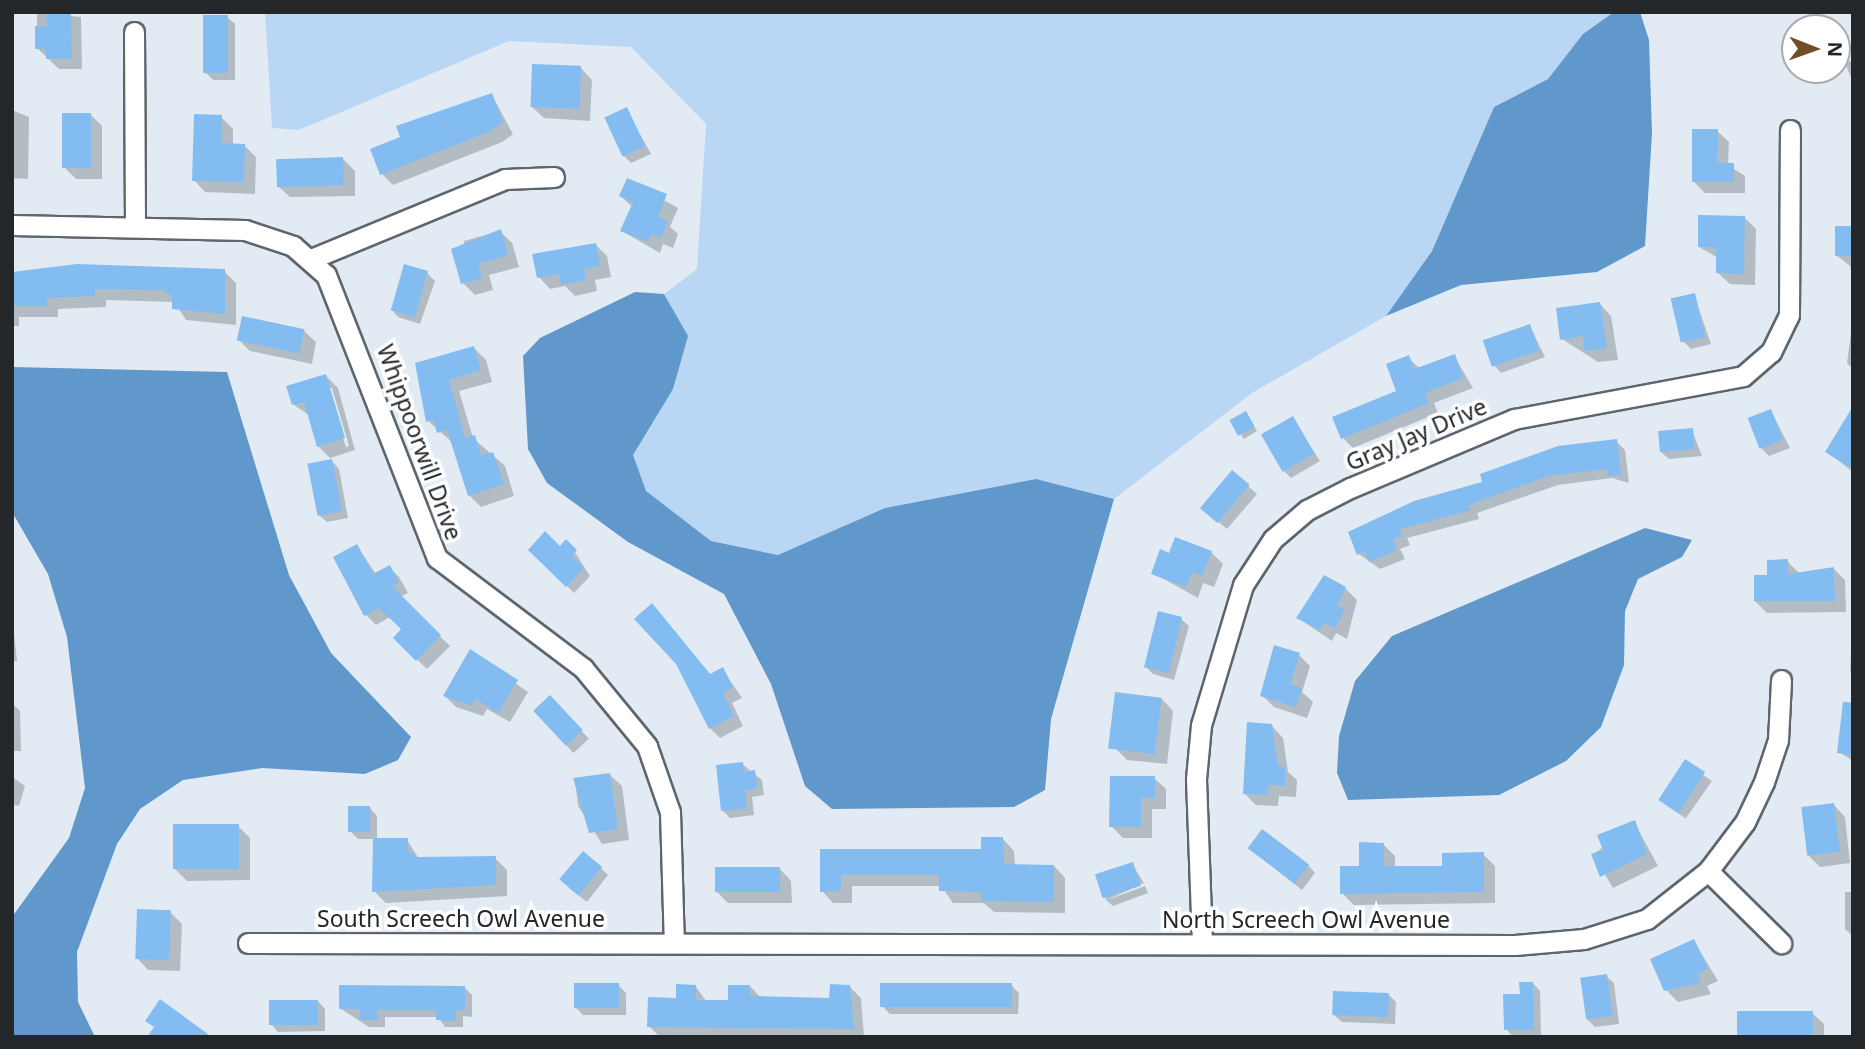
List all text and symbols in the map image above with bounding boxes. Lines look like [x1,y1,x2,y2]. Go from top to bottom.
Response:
north arrow [1781,14,1851,84]
text: N [1822,41,1848,57]
street label: Whippoorwill Drive [372,341,468,543]
street label: Gray Jay Drive [1341,392,1491,476]
street label: South Screech Owl Avenue [317,904,605,932]
street label: North Screech Owl Avenue [1162,905,1450,933]

